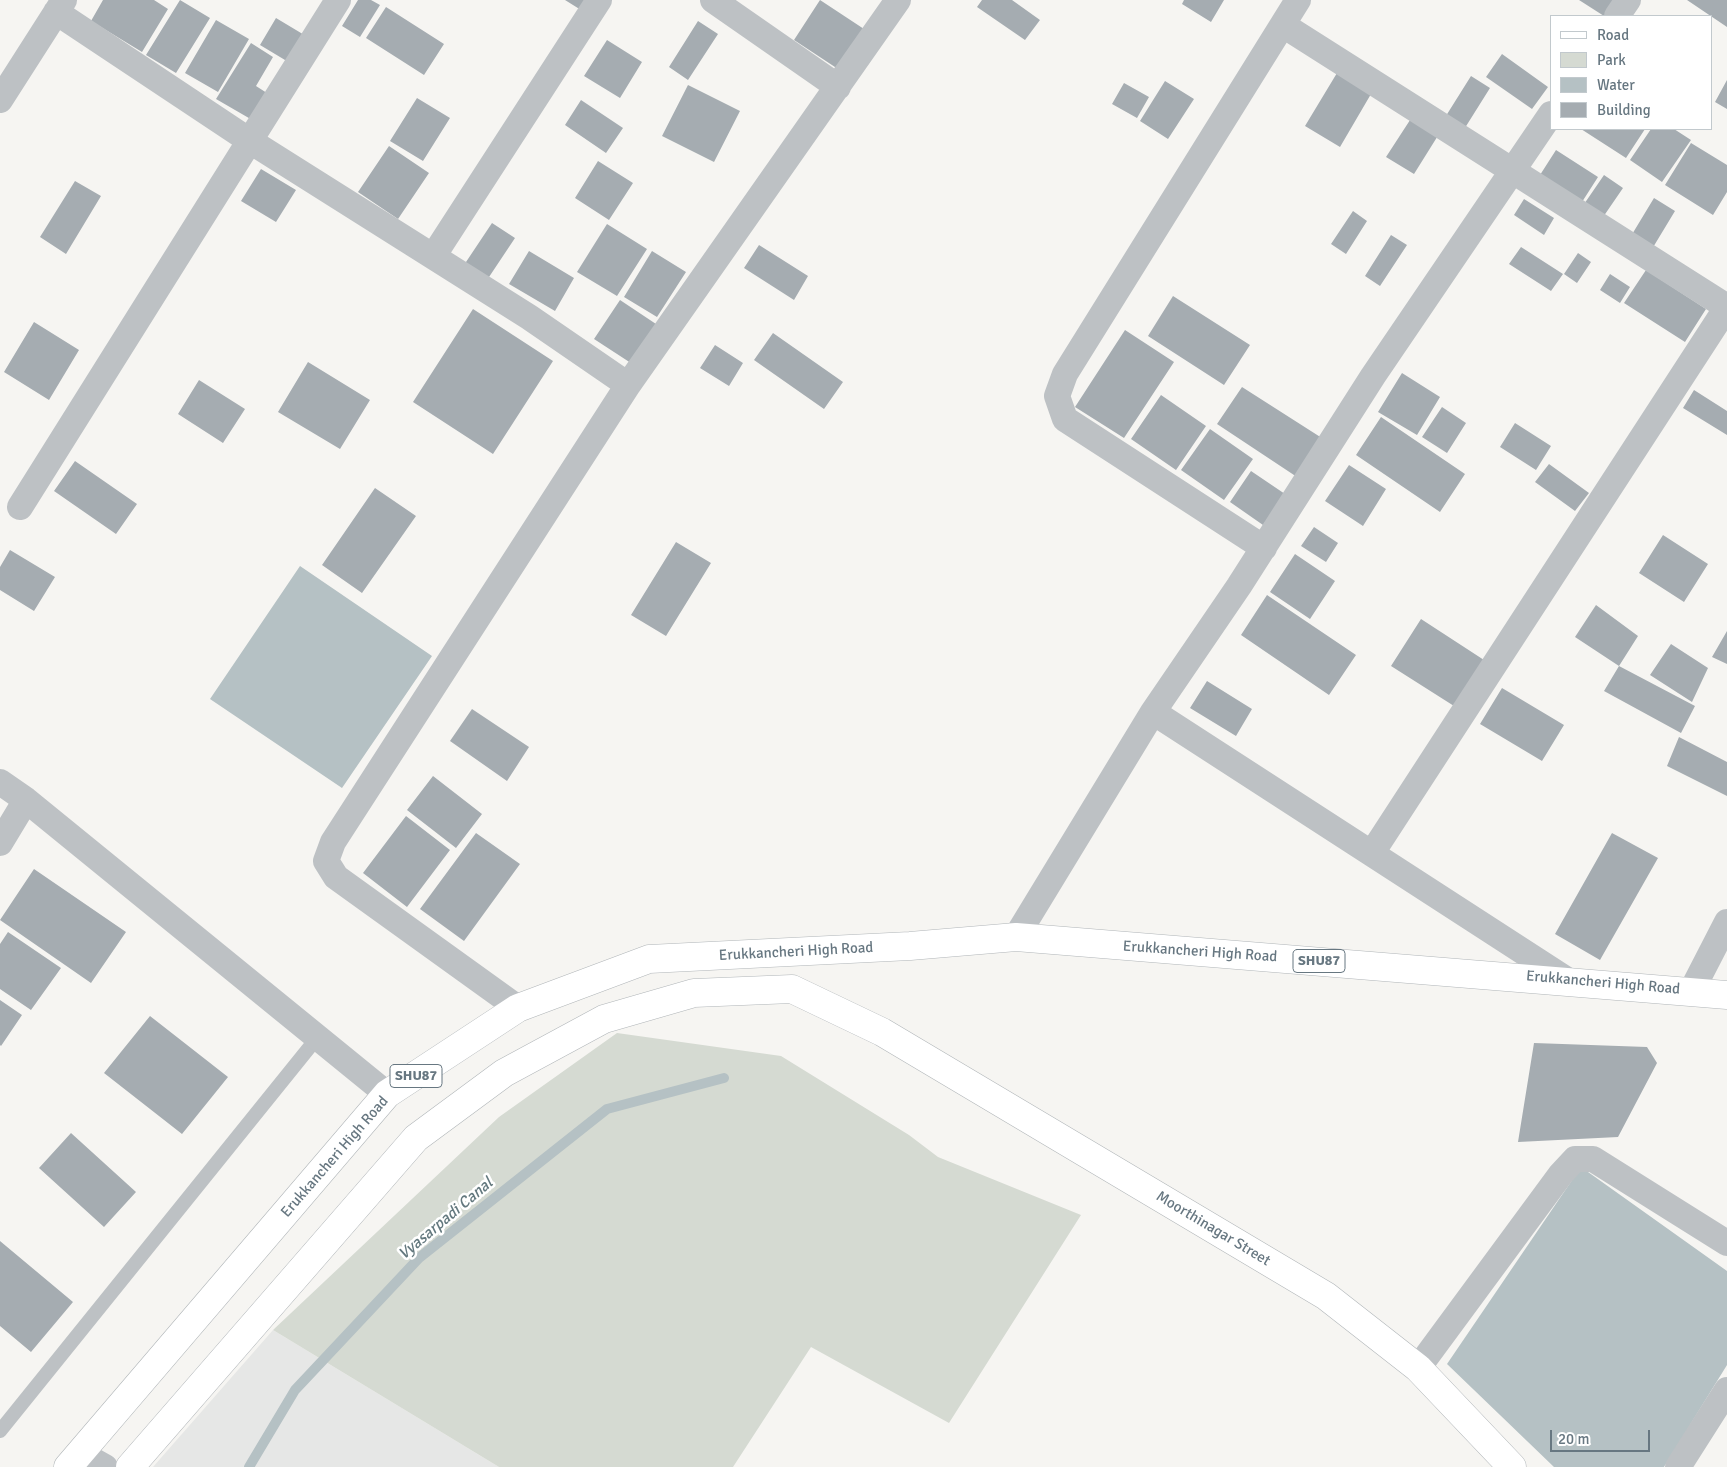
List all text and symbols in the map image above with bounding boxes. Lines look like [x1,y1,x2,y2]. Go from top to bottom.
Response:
legend [1550,15,1712,130]
text: Road [1597,26,1629,44]
text: Park [1597,51,1626,69]
text: Water [1597,76,1635,94]
text: Building [1597,101,1651,119]
street label: Erukkancheri High Road [1122,938,1278,966]
street label: Erukkancheri High Road [718,939,874,965]
road number: SHU87 [1293,949,1345,972]
street label: Erukkancheri High Road [1525,967,1681,999]
road number: SHU87 [390,1064,442,1088]
street label: Erukkancheri High Road [277,1093,393,1221]
water label: Vyasarpadi Canal [395,1174,497,1264]
street label: Moorthinagar Street [1153,1188,1273,1270]
scale bar [1552,1420,1652,1452]
text: 20 m [1558,1430,1589,1448]

